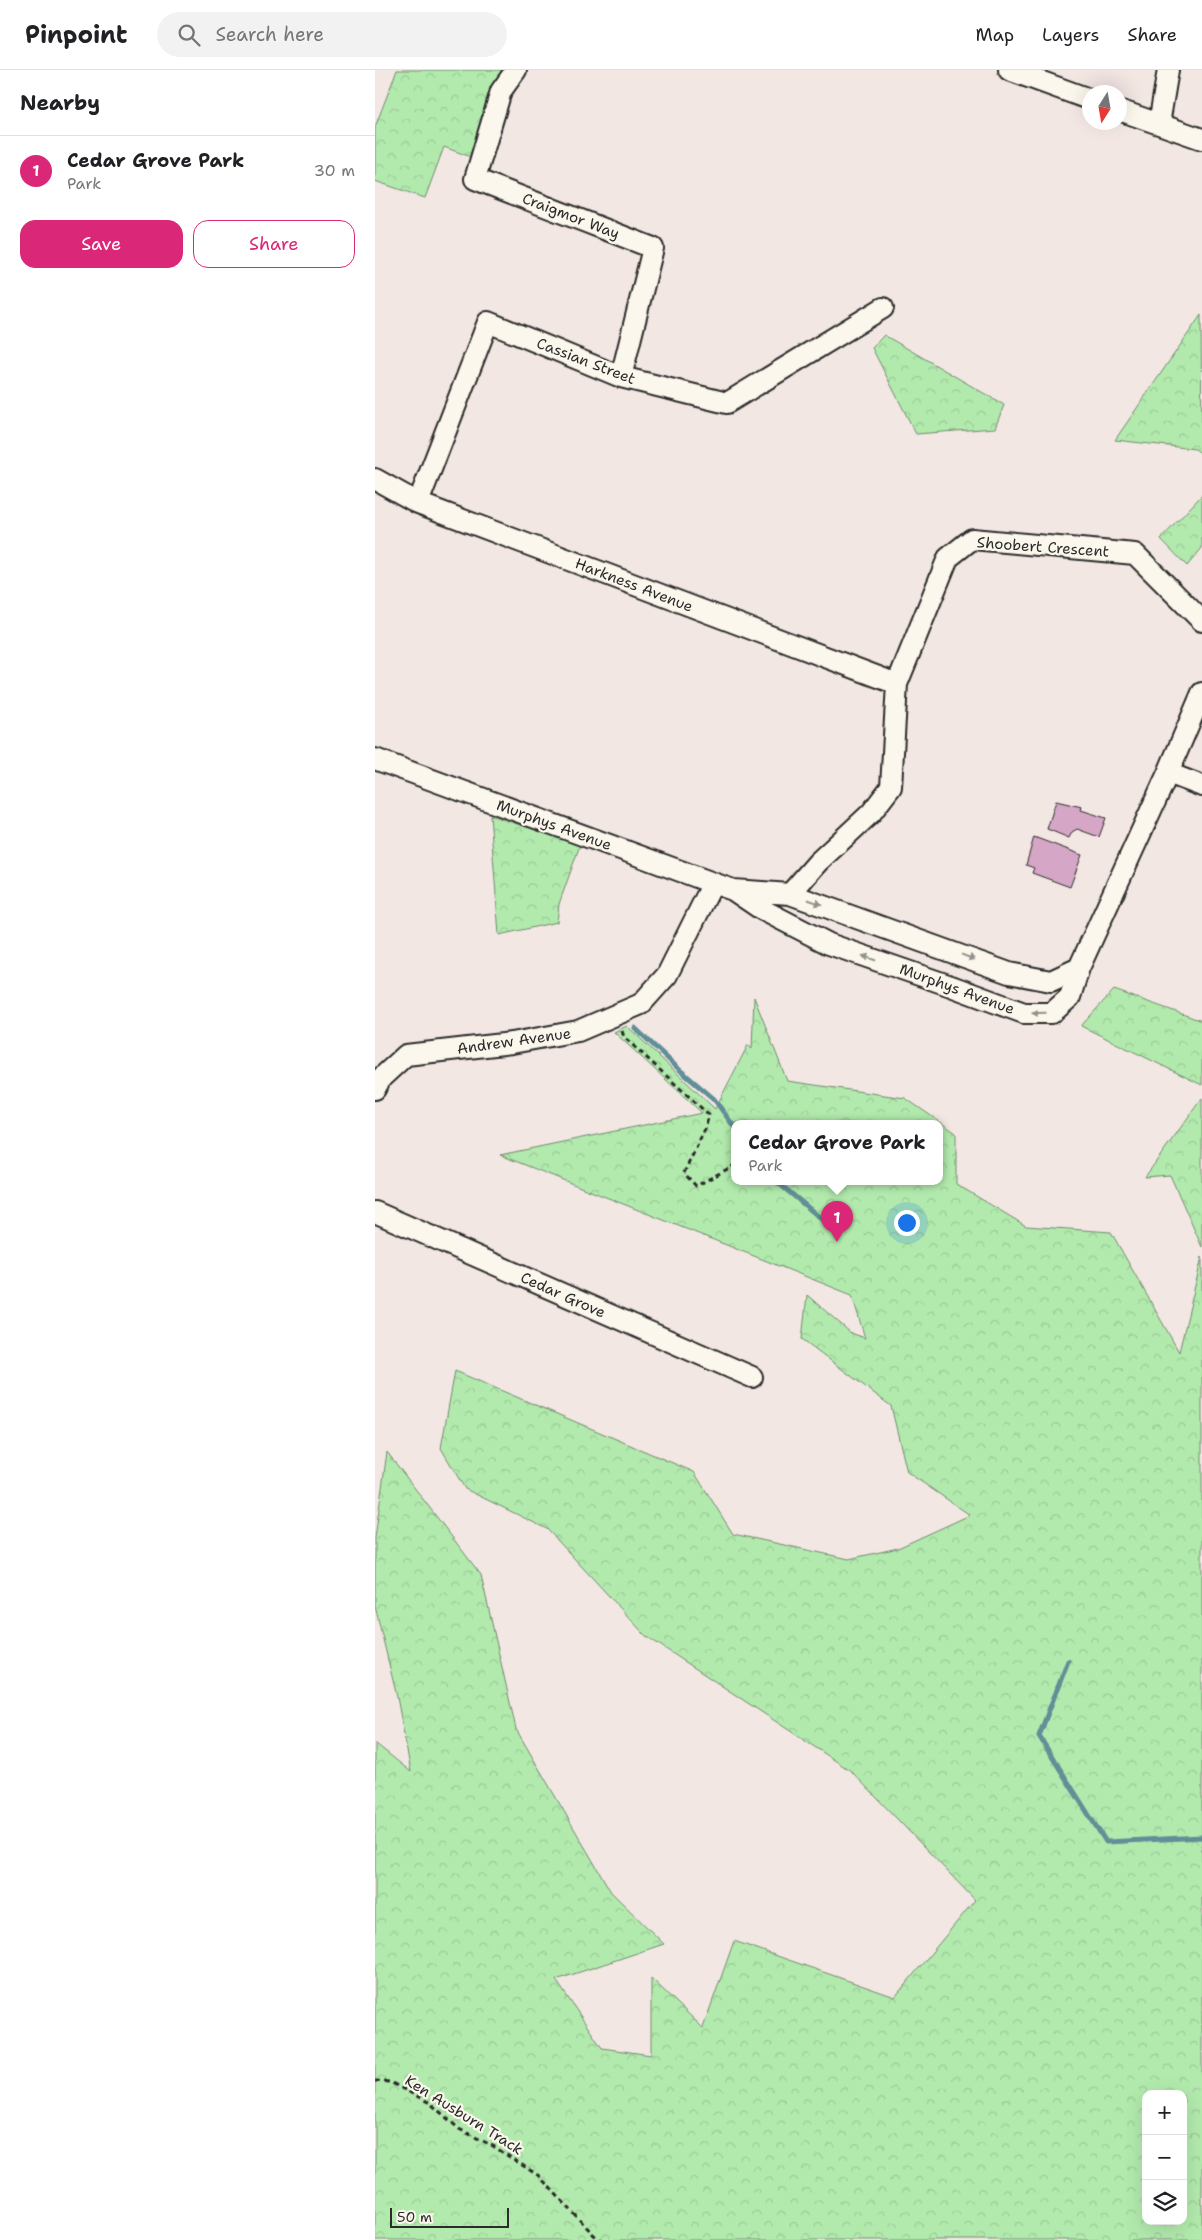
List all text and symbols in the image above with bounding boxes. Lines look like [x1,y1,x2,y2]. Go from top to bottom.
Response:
search box [157,12,507,57]
text: Pinpoint [25,19,127,51]
icon: search [175,21,203,49]
text: Search here [215,22,324,47]
text: Map [976,23,1014,47]
text: Layers [1042,23,1099,47]
text: Share [1127,23,1177,47]
north arrow [1082,85,1127,130]
text: Nearby [20,89,100,117]
text: Cedar Grove Park [67,148,244,173]
text: 1 [32,160,40,181]
text: 30 m [314,160,355,181]
text: Park [67,173,101,194]
street label: Craigmor Way [519,188,623,244]
button: Save [20,220,183,268]
button: Share [193,220,355,268]
street label: Cassian Street [534,333,638,389]
street label: Shoobert Crescent [976,532,1110,562]
street label: Harkness Avenue [572,553,696,617]
street label: Murphys Avenue [494,795,614,855]
one-way arrow [807,899,822,907]
one-way arrow [861,953,876,961]
one-way arrow [960,954,975,961]
street label: Murphys Avenue [897,959,1017,1019]
one-way arrow [1031,1009,1047,1017]
street label: Andrew Avenue [456,1023,572,1059]
popup [731,1120,943,1185]
text: Cedar Grove Park [748,1130,926,1155]
text: Park [748,1155,783,1176]
pin: 1 [821,1201,853,1242]
your location [894,1210,920,1236]
street label: Cedar Grove [517,1267,609,1323]
street label: Ken Ausburn Track [401,2071,527,2159]
map controls [1142,2090,1187,2225]
button: + [1142,2090,1187,2135]
button: − [1142,2135,1187,2180]
button: layers [1142,2180,1187,2225]
scale bar [390,2205,509,2228]
text: 50 m [397,2208,432,2226]

